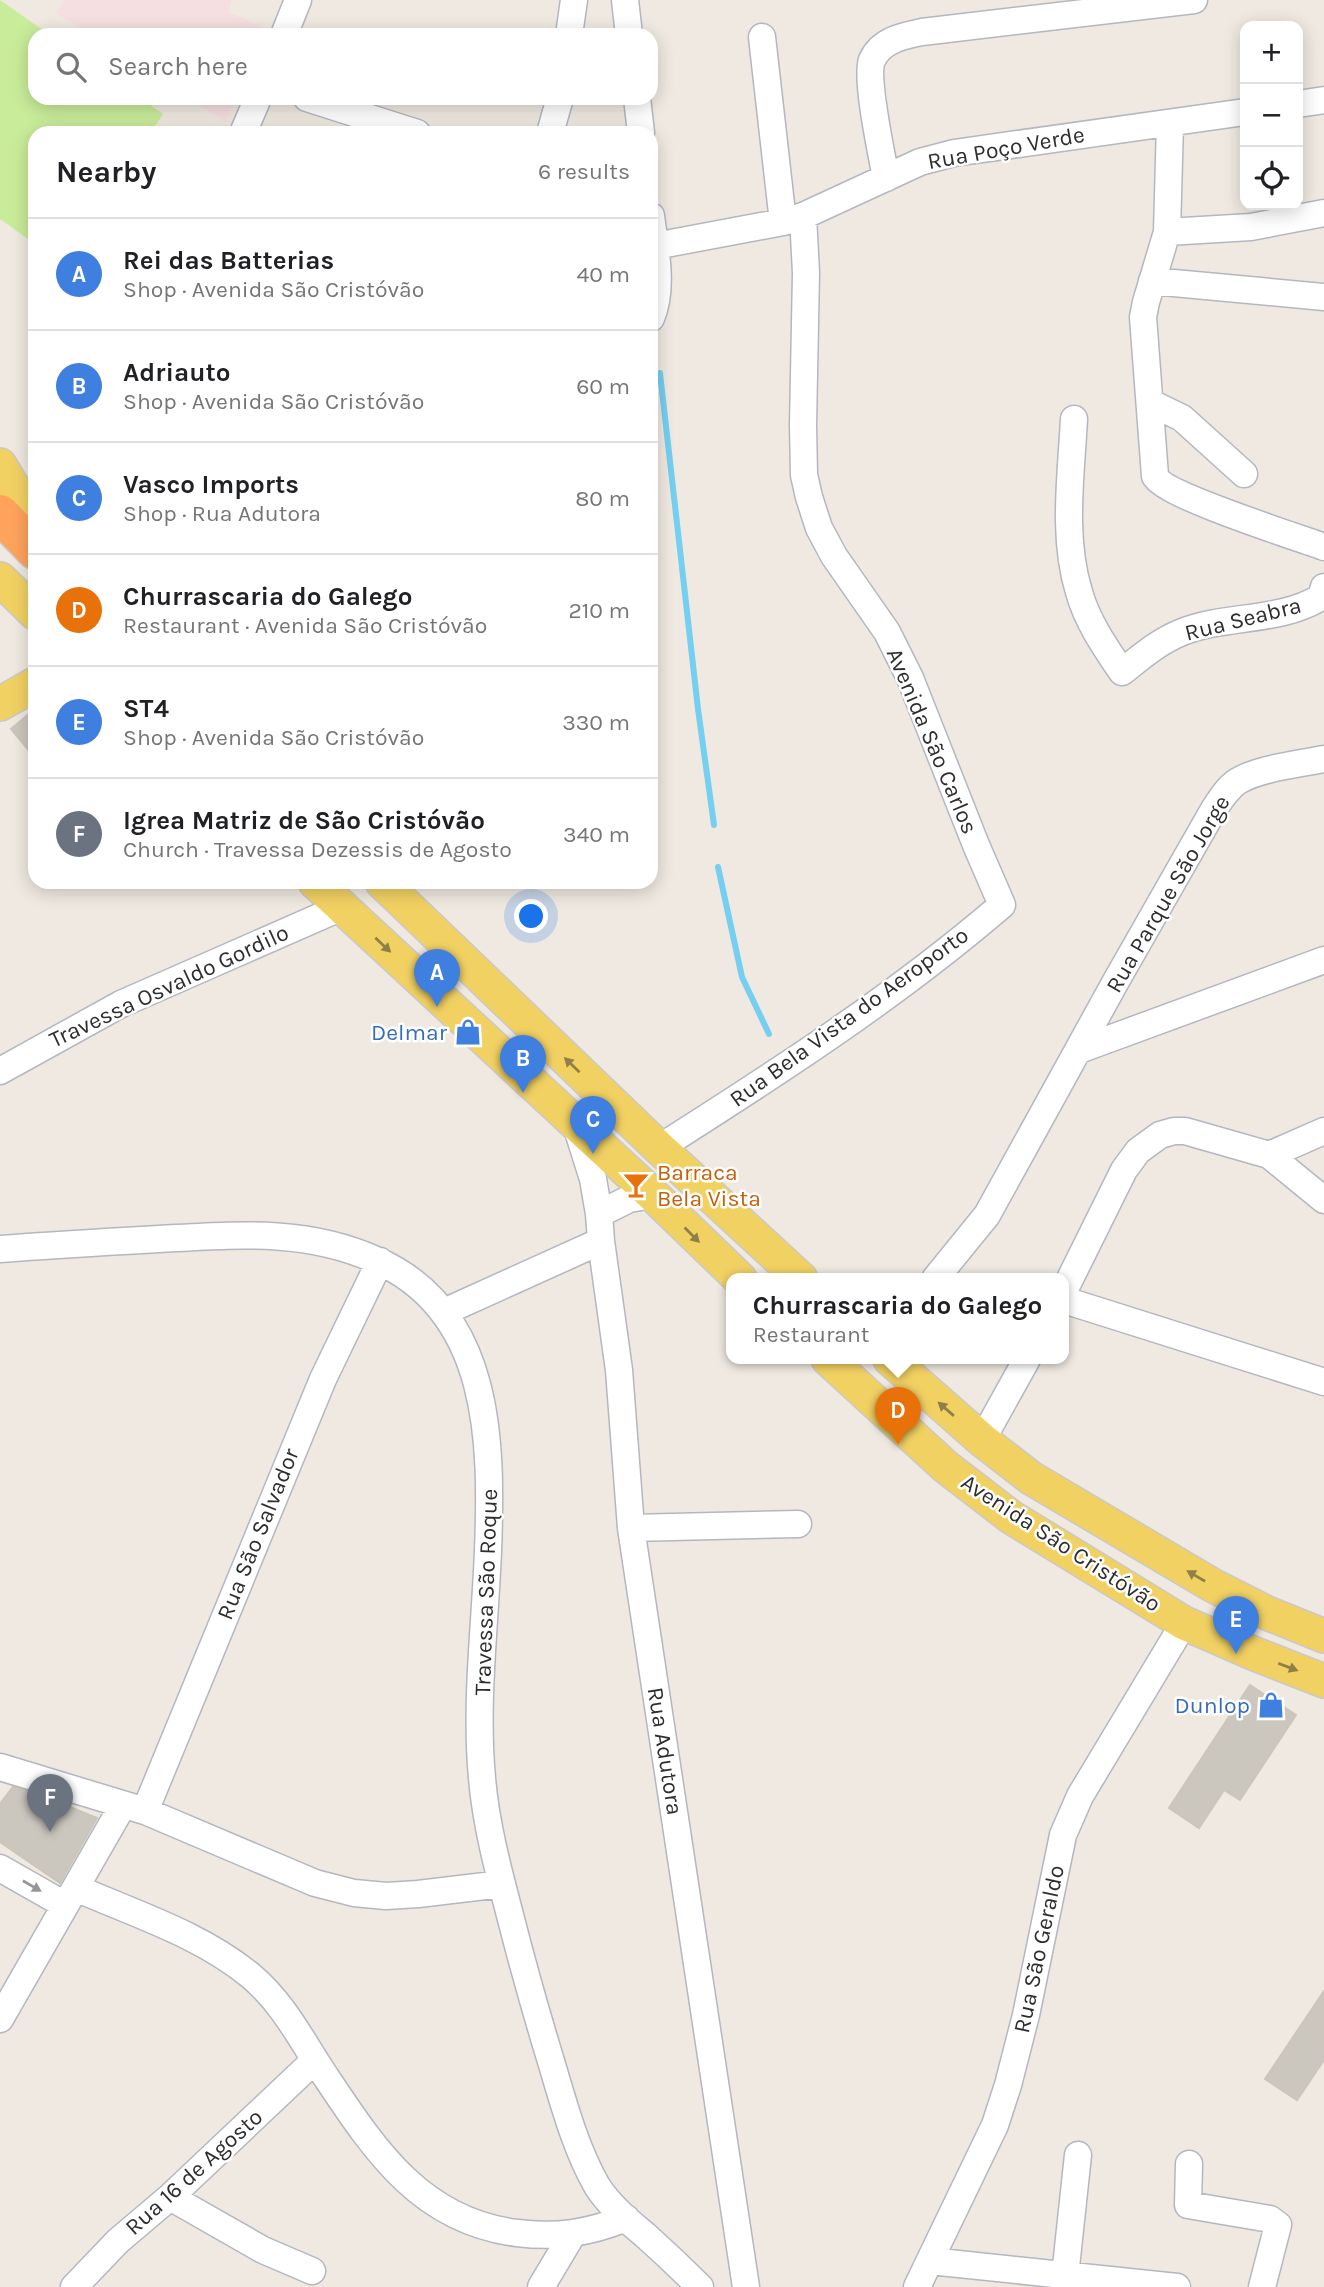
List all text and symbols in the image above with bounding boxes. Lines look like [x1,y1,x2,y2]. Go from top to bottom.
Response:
map controls [1240,21,1303,210]
button: + [1240,21,1303,84]
search box [28,28,658,105]
icon: search [52,48,90,86]
text: Search here [108,51,248,82]
button: − [1240,84,1303,147]
street label: Rua Poço Verde [925,121,1087,175]
button: locate [1240,147,1303,210]
text: Nearby [56,154,156,190]
text: 6 results [538,158,630,185]
text: Rei das Batterias [123,245,334,276]
text: A [72,261,86,288]
text: 40 m [577,261,630,288]
text: Shop · Avenida São Cristóvão [123,276,424,303]
text: Adriauto [123,357,230,388]
text: B [72,373,86,400]
text: 60 m [576,373,630,400]
text: Shop · Avenida São Cristóvão [123,388,424,415]
text: Vasco Imports [123,469,299,500]
text: C [72,485,86,512]
text: 80 m [575,485,630,512]
text: Shop · Rua Adutora [123,500,321,527]
text: Churrascaria do Galego [123,581,412,612]
street label: Rua Seabra [1182,591,1304,647]
text: D [71,597,87,624]
text: 210 m [568,597,630,624]
text: Restaurant · Avenida São Cristóvão [123,612,487,639]
street label: Avenida São Carlos [881,644,983,838]
text: ST4 [123,693,169,724]
text: E [72,709,86,736]
text: 330 m [562,709,630,736]
text: Shop · Avenida São Cristóvão [123,724,424,751]
street label: Rua Parque São Jorge [1100,790,1236,998]
text: Igrea Matriz de São Cristóvão [123,805,485,836]
text: F [73,821,85,848]
text: 340 m [563,821,630,848]
text: Church · Travessa Dezessis de Agosto [123,836,512,863]
your location [514,899,548,933]
street label: Travessa Osvaldo Gordilo [45,919,293,1053]
street label: Rua Bela Vista do Aeroporto [724,921,974,1113]
one-way arrow [374,937,391,953]
pin: A [414,949,460,1007]
shop icon: Delmar [453,1017,483,1047]
place label: Delmar [371,1019,448,1046]
pin: B [500,1035,546,1093]
one-way arrow [564,1057,581,1073]
pin: C [570,1096,616,1154]
place label: Barraca Bela Vista [657,1159,761,1212]
bar icon: Barraca Bela Vista [621,1170,651,1200]
one-way arrow [684,1226,701,1243]
popup [726,1273,1069,1364]
text: Churrascaria do Galego [753,1290,1042,1321]
text: Restaurant [753,1321,870,1348]
pin: D [875,1387,921,1445]
one-way arrow [938,1402,955,1417]
street label: Rua São Salvador [211,1444,305,1624]
street label: Avenida São Cristóvão [956,1468,1166,1618]
street label: Travessa São Roque [469,1488,503,1696]
one-way arrow [1186,1570,1205,1582]
pin: E [1213,1596,1259,1654]
one-way arrow [1278,1662,1299,1673]
street label: Rua Adutora [642,1685,688,1817]
shop icon: Dunlop [1256,1690,1286,1720]
place label: Dunlop [1175,1692,1250,1719]
pin: F [27,1774,73,1832]
street label: Rua São Geraldo [1008,1863,1070,2035]
one-way arrow [23,1880,42,1892]
street label: Rua 16 de Agosto [120,2103,268,2241]

